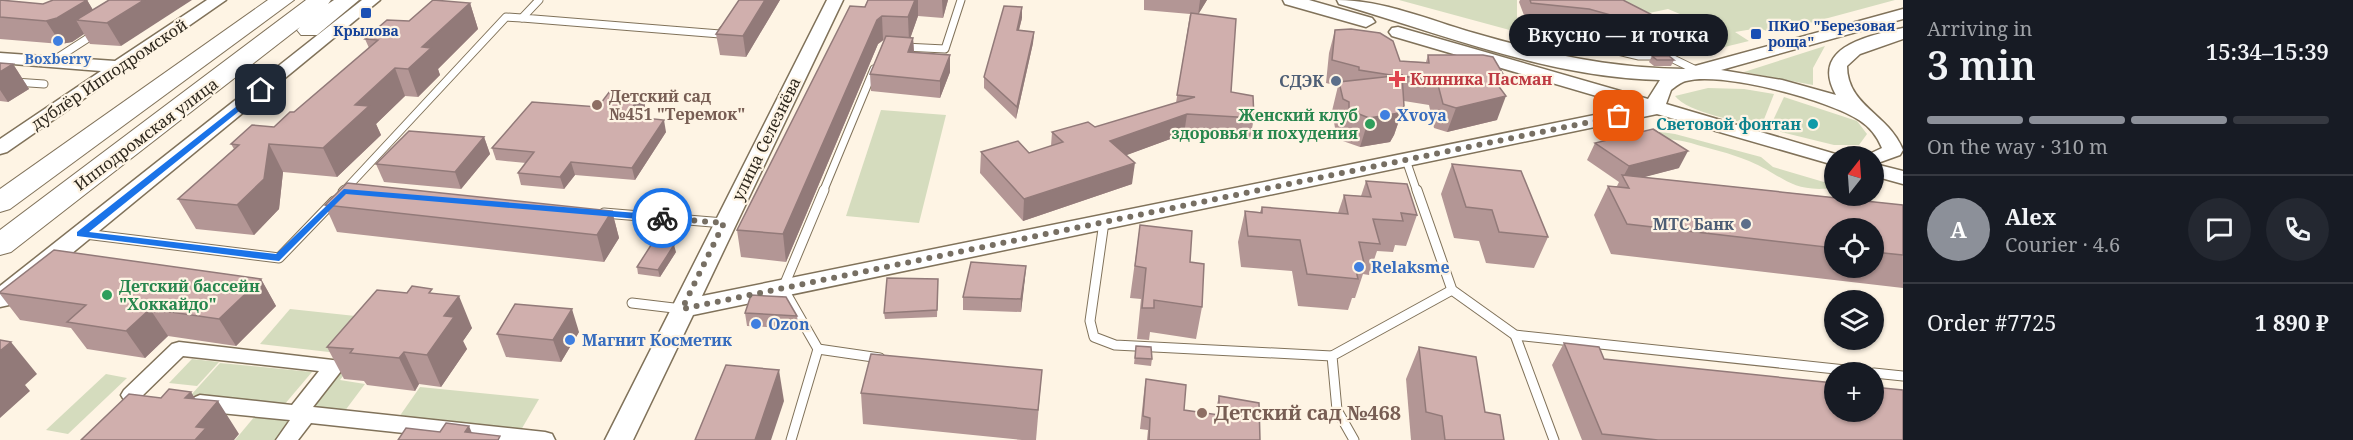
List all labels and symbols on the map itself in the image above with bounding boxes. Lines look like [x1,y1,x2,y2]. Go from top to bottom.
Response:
marker: Крылова [359,6,373,20]
street label: дублёр Ипподромской [26,13,192,135]
callout: Вкусно — и точка [1510,14,1728,56]
place label: ПКиО "Березовая роща" [1768,16,1896,51]
place label: Крылова [333,21,399,40]
marker: ПКиО "Березовая роща" [1749,27,1763,41]
marker: Boxberry [51,34,65,48]
place label: Boxberry [25,49,92,68]
pin [235,64,286,115]
place label: Клиника Пасман [1410,68,1553,90]
place label: СДЭК [1279,70,1324,92]
marker: Клиника Пасман [1388,70,1406,88]
street label: Ипподромская улица [70,73,222,195]
street label: улица Селезнёва [726,73,806,205]
marker: СДЭК [1329,74,1343,88]
place label: Детский сад №451 "Теремок" [609,85,745,125]
pin [1593,90,1644,141]
marker: Детский сад №451 "Теремок" [590,98,604,112]
place label: Женский клуб здоровья и похудения [1172,104,1358,144]
place label: Xvoya [1397,104,1447,126]
marker: Xvoya [1378,108,1392,122]
place label: Световой фонтан [1656,113,1801,135]
marker: Женский клуб здоровья и похудения [1363,117,1377,131]
marker: Световой фонтан [1806,117,1820,131]
north arrow [1824,146,1884,206]
courier [632,188,692,248]
place label: МТС Банк [1653,213,1734,235]
marker: МТС Банк [1739,217,1753,231]
place label: Relaksme [1371,256,1450,278]
marker: Relaksme [1352,260,1366,274]
place label: Детский бассейн "Хоккайдо" [119,275,260,315]
marker: Детский бассейн "Хоккайдо" [100,288,114,302]
place label: Ozon [768,313,810,335]
marker: Ozon [749,317,763,331]
place label: Магнит Косметик [582,329,732,351]
marker: Магнит Косметик [563,333,577,347]
place label: Детский сад №468 [1214,399,1401,426]
marker: Детский сад №468 [1195,406,1209,420]

